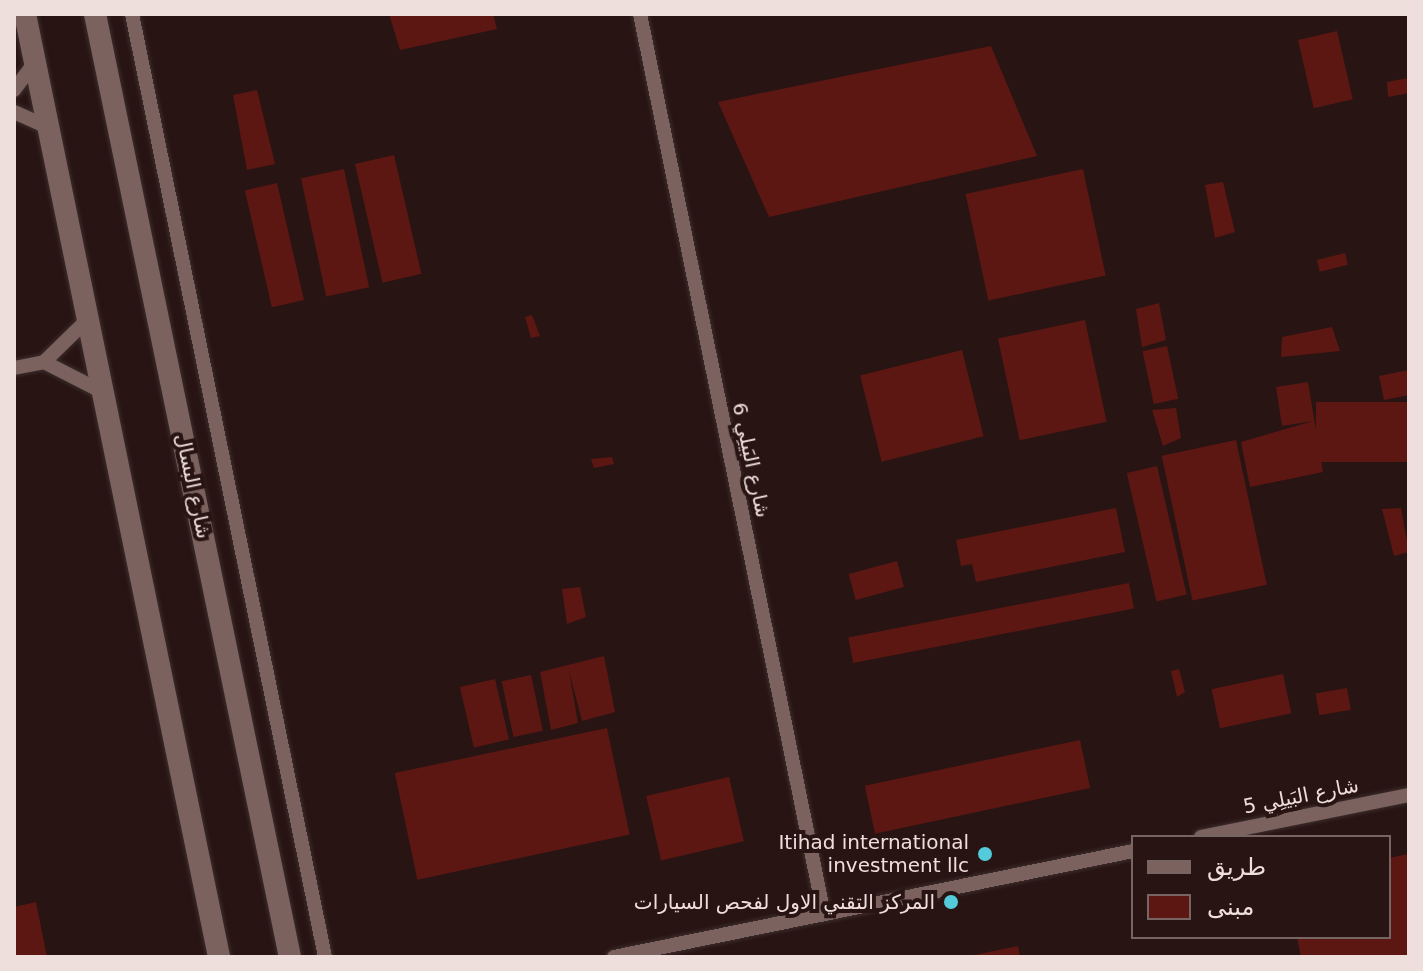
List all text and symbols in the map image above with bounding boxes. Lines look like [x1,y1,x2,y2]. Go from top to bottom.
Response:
street label: شارع البَيلِي 6 [727,400,775,520]
street label: شارع البسال [170,431,216,541]
street label: شارع البَيلِي 5 [1241,773,1361,819]
place label: Itihad international investment llc [778,830,969,877]
legend [1131,835,1391,939]
marker: Itihad international investment llc [976,845,994,863]
text: طريق [1207,853,1266,881]
place label: المركز التقني الاول لفحص السيارات [634,890,935,914]
marker: المركز التقني الاول لفحص السيارات [942,893,960,911]
text: مبنى [1207,893,1254,921]

